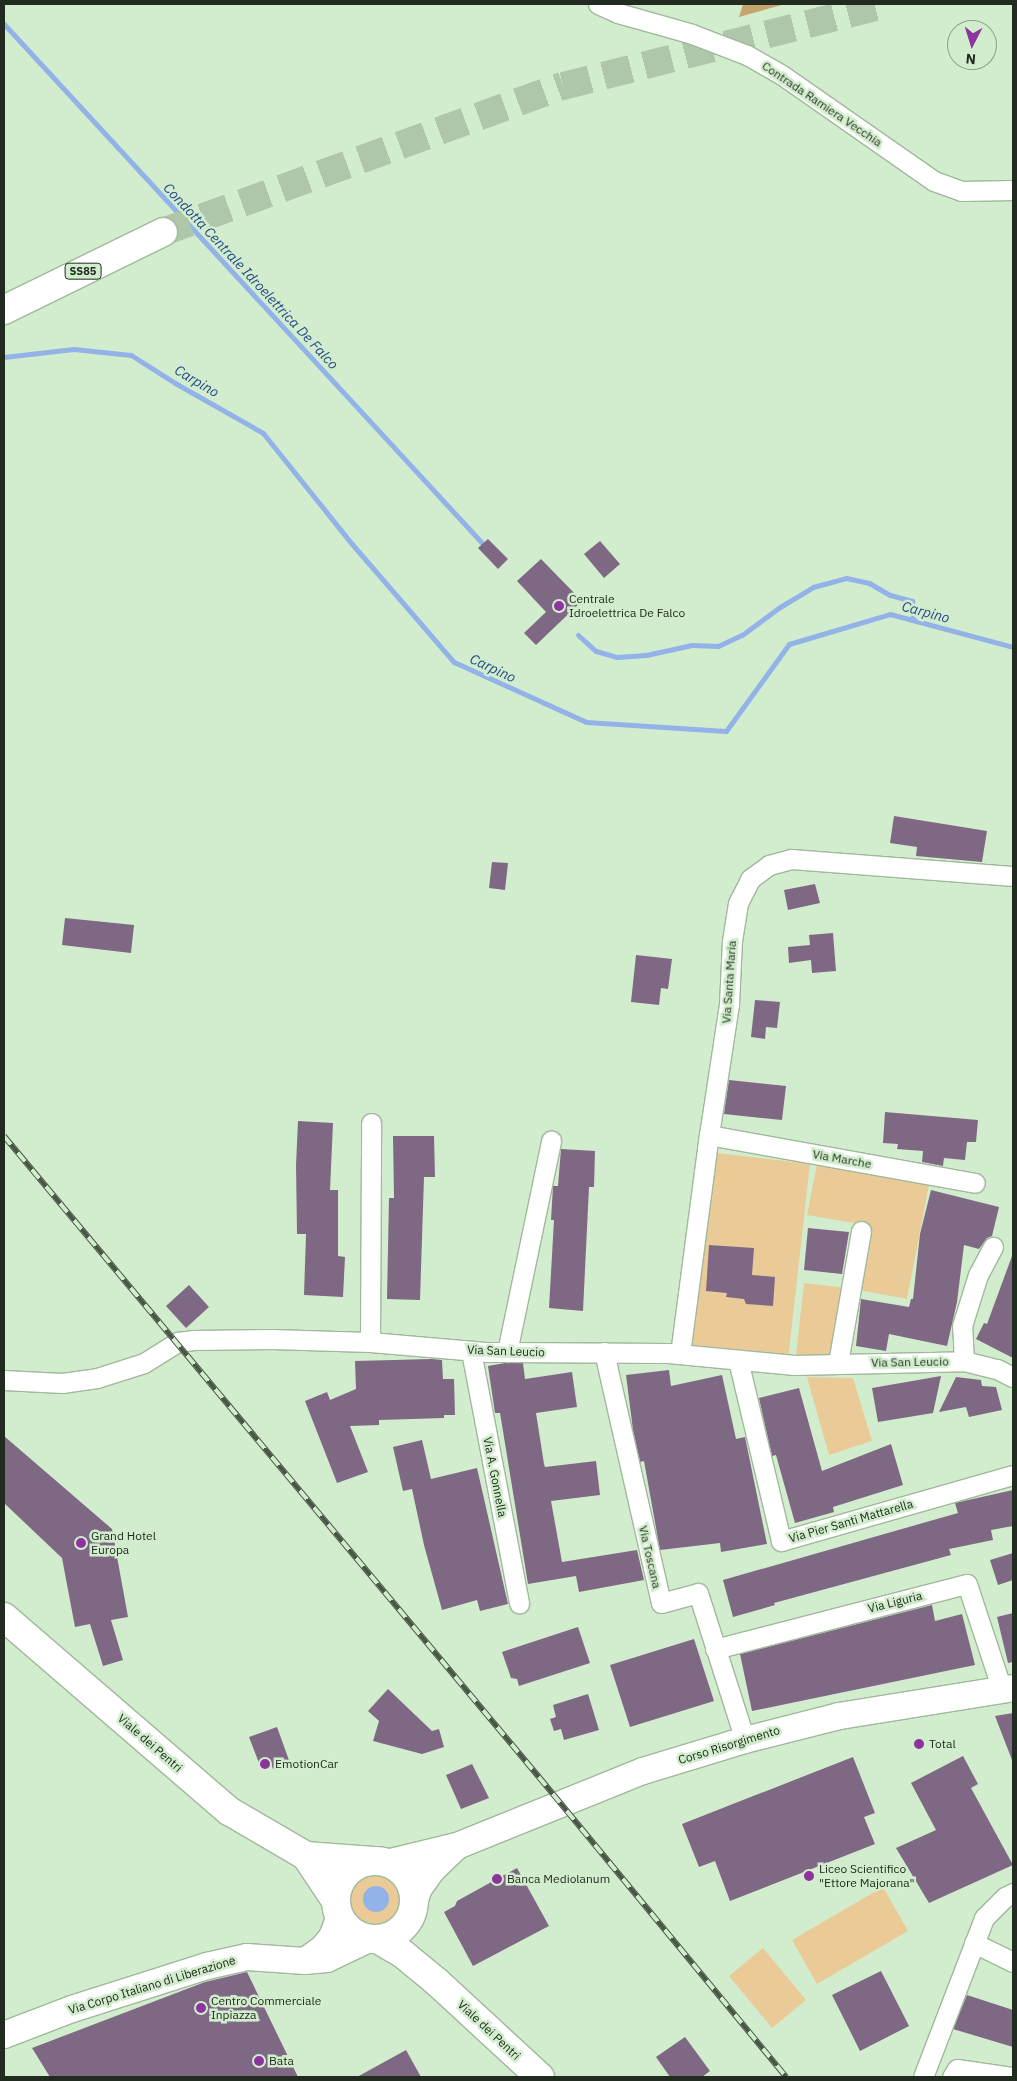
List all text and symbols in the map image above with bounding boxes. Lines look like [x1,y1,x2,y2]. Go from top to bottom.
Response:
north arrow [947,20,997,70]
text: N [965,50,977,68]
street label: Contrada Ramiera Vecchia [759,58,885,150]
water label: Condotta Centrale Idroelettrica De Falco [160,179,342,373]
road number: SS85 [64,262,102,280]
water label: Carpino [172,361,222,401]
place label: Centrale Idroelettrica De Falco [569,592,685,620]
water label: Carpino [900,598,952,626]
marker: Centrale Idroelettrica De Falco [553,600,565,612]
water label: Carpino [467,650,519,686]
street label: Via Santa Maria [719,940,739,1024]
street label: Via Marche [811,1147,873,1171]
street label: Via San Leucio [467,1342,545,1360]
street label: Via San Leucio [871,1354,949,1370]
street label: Via A. Gonnella [480,1436,510,1518]
street label: Via Pier Santi Mattarella [787,1496,915,1546]
street label: Via Toscana [636,1524,664,1590]
place label: Grand Hotel Europa [91,1529,156,1557]
marker: Grand Hotel Europa [75,1537,87,1549]
street label: Via Liguria [866,1588,924,1616]
street label: Viale dei Pentri [115,1711,185,1775]
street label: Corso Risorgimento [676,1723,782,1767]
place label: Total [929,1737,956,1751]
marker: Total [913,1738,925,1750]
place label: EmotionCar [275,1757,338,1771]
marker: EmotionCar [259,1758,271,1770]
place label: Liceo Scientifico "Ettore Majorana" [819,1862,914,1890]
marker: Liceo Scientifico "Ettore Majorana" [803,1870,815,1882]
place label: Banca Mediolanum [507,1872,610,1886]
marker: Banca Mediolanum [491,1873,503,1885]
street label: Via Corpo Italiano di Liberazione [67,1953,237,2017]
place label: Centro Commerciale Inpiazza [211,1994,321,2022]
street label: Viale dei Pentri [455,1997,523,2063]
marker: Centro Commerciale Inpiazza [195,2002,207,2014]
place label: Bata [269,2054,294,2068]
marker: Bata [253,2055,265,2067]

